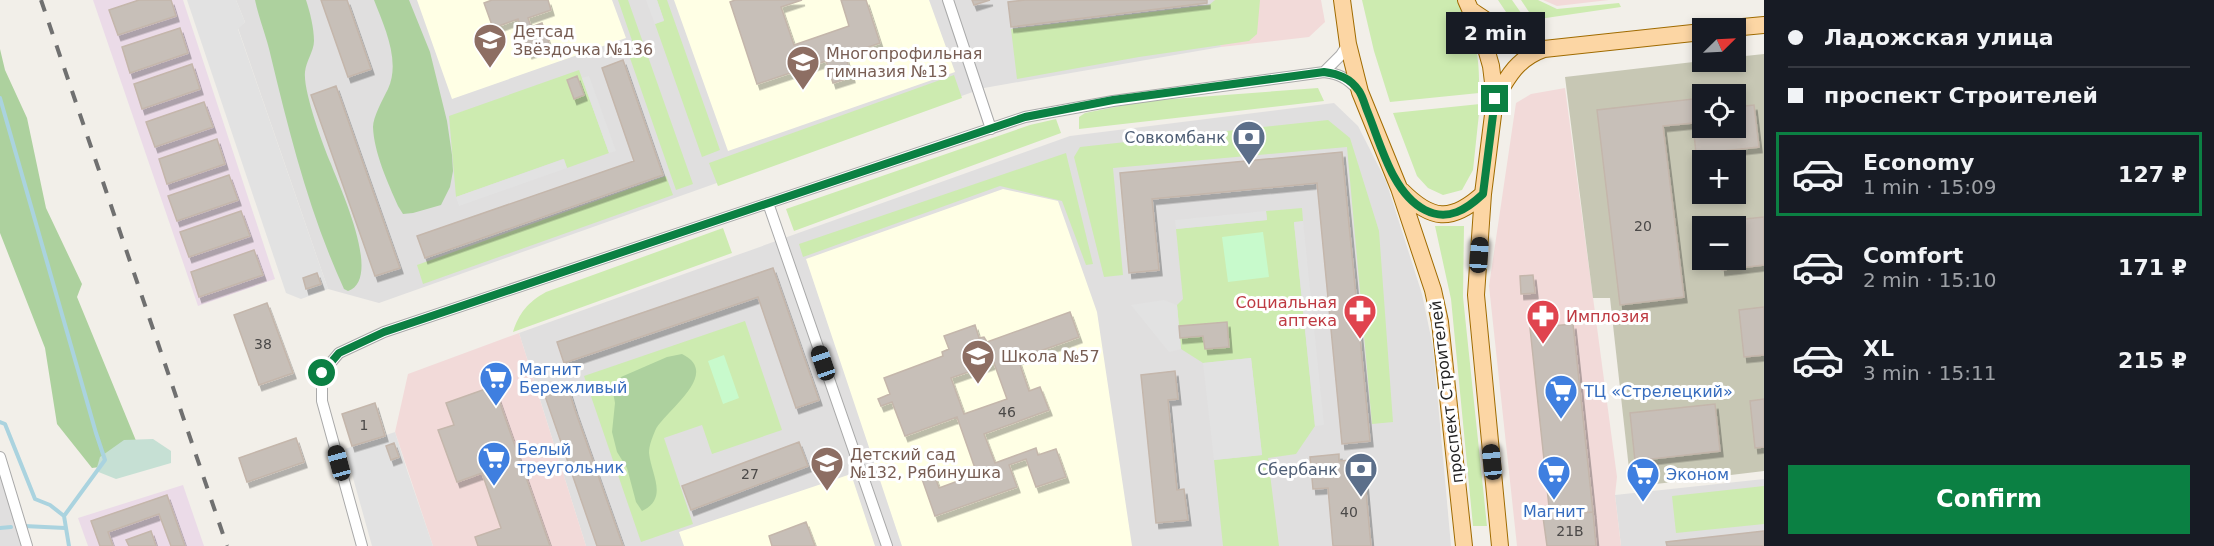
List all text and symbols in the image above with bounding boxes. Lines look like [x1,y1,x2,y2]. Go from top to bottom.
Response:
callout: 2 min [1446,12,1544,54]
north arrow [1692,18,1746,72]
map controls [1692,18,1746,270]
text: 2 min [1464,21,1527,45]
school or university icon: Детсад Звёздочка №136 [472,22,508,69]
place label: Детсад Звёздочка №136 [513,22,653,59]
text: Ладожская улица [1824,25,2054,50]
school or university icon: Многопрофильная гимназия №13 [785,44,821,91]
place label: Многопрофильная гимназия №13 [826,44,982,81]
text: проспект Строителей [1824,83,2098,108]
button: locate [1692,84,1746,138]
route end [1481,85,1508,112]
bank icon: Совкомбанк [1231,119,1267,166]
place label: Совкомбанк [1124,128,1226,147]
icon: car [1791,147,1845,201]
button: + [1692,150,1746,204]
text: Economy [1863,150,1974,175]
text: 127 ₽ [2118,162,2187,187]
text: 1 min · 15:09 [1863,175,1997,199]
button: − [1692,216,1746,270]
house number: 20 [1634,218,1652,234]
car [1469,236,1489,274]
icon: car [1791,240,1845,294]
text: Comfort [1863,243,1963,268]
text: 171 ₽ [2118,255,2187,280]
text: 2 min · 15:10 [1863,268,1997,292]
place label: Социальная аптека [1235,293,1337,330]
pharmacy icon: Социальная аптека [1342,293,1378,340]
pharmacy icon: Имплозия [1525,298,1561,345]
street label: проспект Строителей [1426,299,1467,484]
place label: Имплозия [1566,307,1649,326]
icon: car [1791,333,1845,387]
house number: 38 [254,336,272,352]
text: XL [1863,336,1894,361]
school or university icon: Школа №57 [960,338,996,385]
car [809,343,837,383]
place label: Школа №57 [1001,347,1100,366]
text: 215 ₽ [2118,348,2187,373]
route start [308,359,335,386]
supermarket icon: Магнит Бережливый [478,360,514,407]
place label: Магнит Бережливый [519,360,627,397]
text: 3 min · 15:11 [1863,361,1997,385]
supermarket icon: ТЦ «Стрелецкий» [1543,373,1579,420]
place label: ТЦ «Стрелецкий» [1583,382,1733,401]
house number: 46 [998,404,1016,420]
house number: 1 [360,417,368,433]
supermarket icon: Белый треугольник [476,440,512,487]
place label: Белый треугольник [517,440,625,477]
car [326,443,352,483]
car [1481,443,1503,481]
school or university icon: Детский сад №132, Рябинушка [809,445,845,492]
place label: Детский сад №132, Рябинушка [850,445,1001,482]
bank icon: Сбербанк [1343,451,1379,498]
supermarket icon: Магнит [1536,454,1572,501]
supermarket icon: Эконом [1625,456,1661,503]
place label: Сбербанк [1257,460,1338,479]
place label: Эконом [1666,465,1729,484]
button: Confirm [1788,465,2190,534]
house number: 27 [741,466,759,482]
place label: Магнит [1523,502,1585,521]
house number: 40 [1340,504,1358,520]
house number: 21В [1556,523,1584,539]

